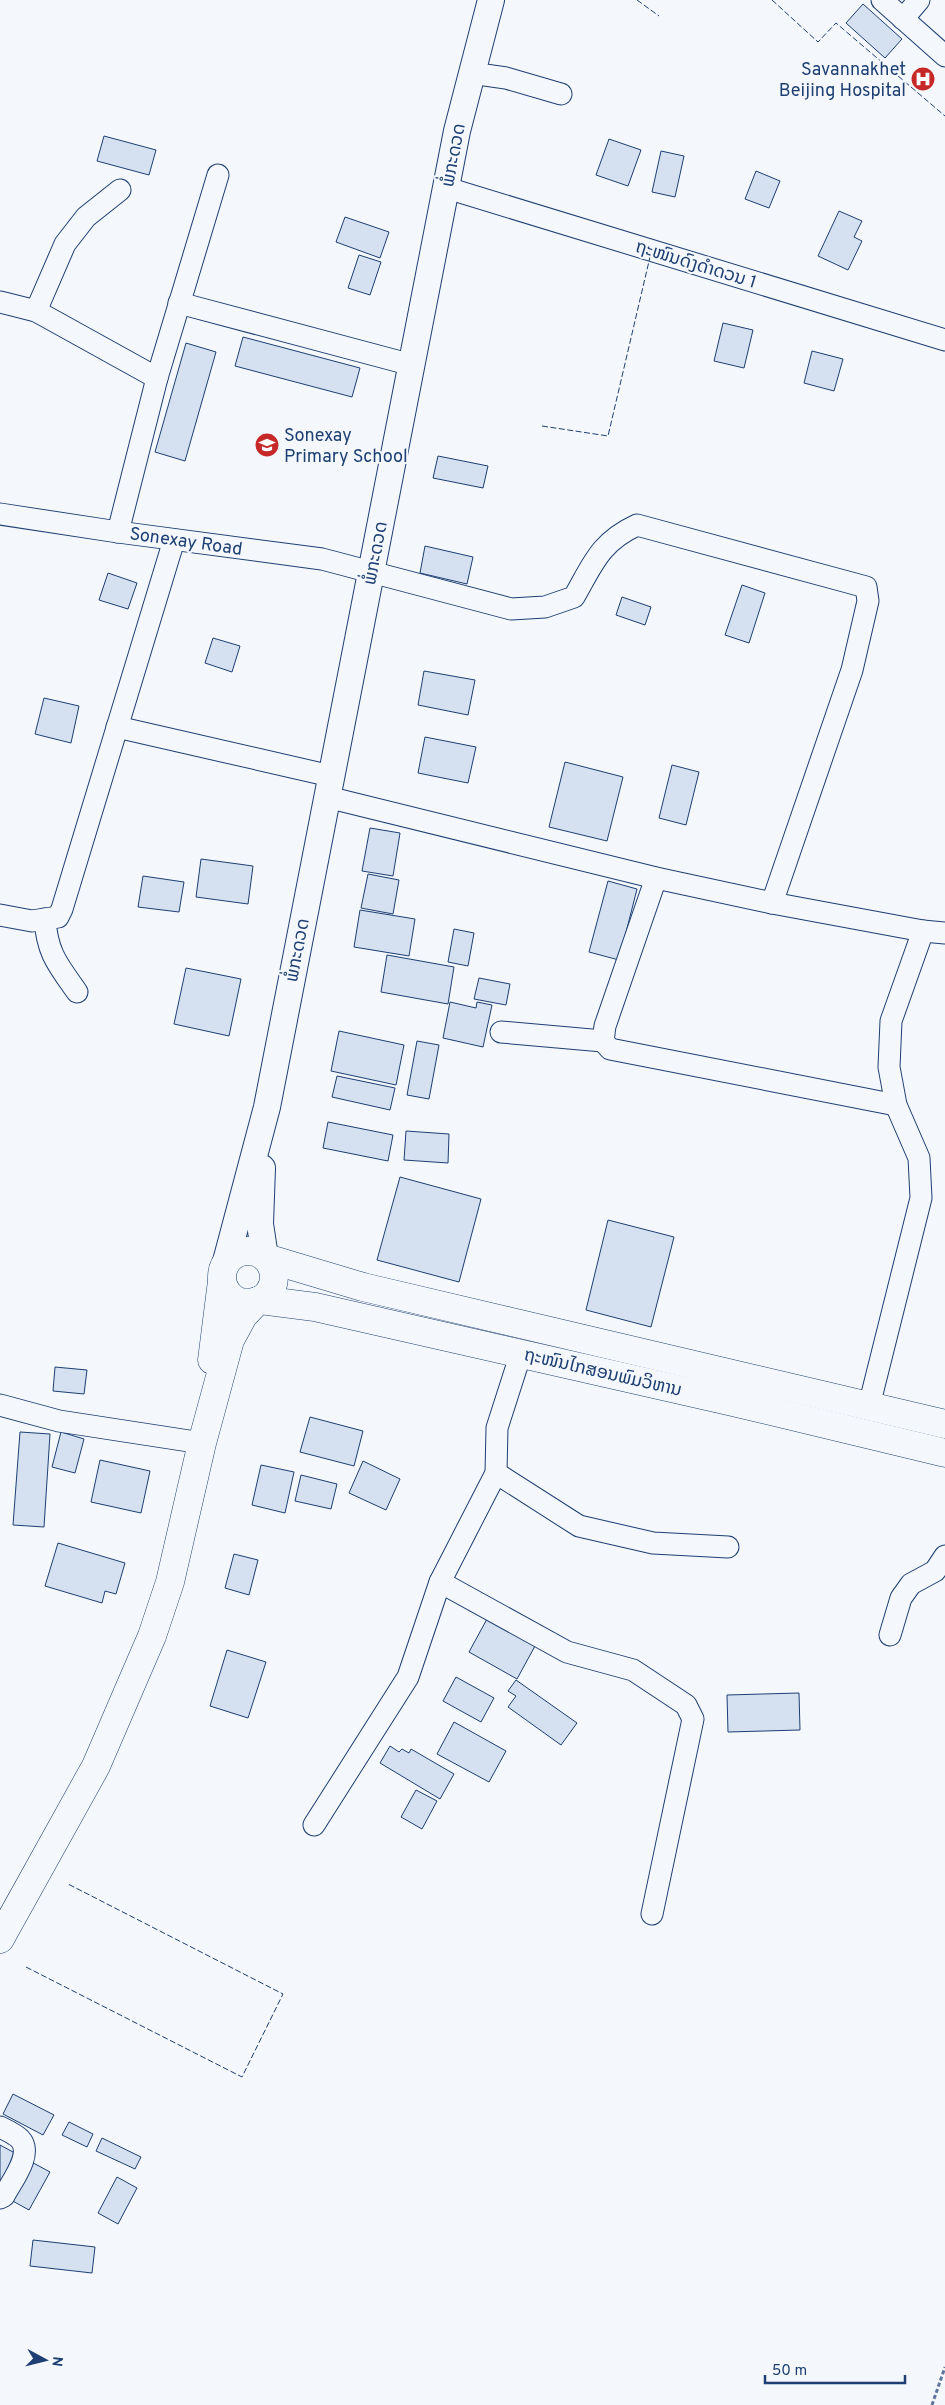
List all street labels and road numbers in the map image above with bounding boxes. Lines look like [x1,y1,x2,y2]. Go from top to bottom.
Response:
street label: ພໍ່ກະດວດ [434,121,472,189]
street label: ຖະໜົນດົງດຳດວນ 1 [632,236,759,295]
street label: ພໍ່ກະດວດ [356,519,394,587]
street label: Sonexay Road [128,523,244,562]
street label: ພໍ່ກະດວດ [278,916,316,984]
street label: ຖະໜົນໄກສອນພົມວິຫານ [521,1344,684,1403]

